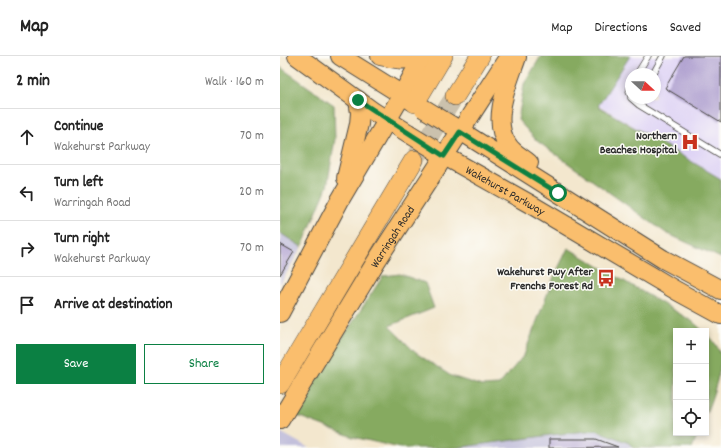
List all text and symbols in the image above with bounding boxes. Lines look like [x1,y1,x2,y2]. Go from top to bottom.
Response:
text: Map [20,14,49,41]
text: Map [551,18,573,38]
text: Directions [595,18,648,38]
text: Saved [670,18,701,38]
north arrow [625,68,661,104]
text: 2 min [16,70,50,94]
text: Walk · 160 m [205,73,264,92]
route end [349,91,367,109]
text: Continue [54,116,103,138]
icon: ahead [16,126,38,148]
text: 70 m [240,127,264,146]
place label: Northern Beaches Hospital [600,128,677,159]
hospital icon: Northern Beaches Hospital [680,132,700,152]
text: Wakehurst Parkway [54,138,150,157]
street label: Wakehurst Parkway [462,162,549,221]
text: Turn left [54,172,103,194]
icon: left [16,182,38,204]
text: 20 m [239,183,264,202]
route start [549,184,567,202]
text: Warringah Road [54,194,131,213]
street label: Warringah Road [367,203,420,272]
text: Turn right [54,228,110,250]
icon: right [16,238,38,260]
text: 70 m [240,239,264,258]
text: Wakehurst Parkway [54,250,150,269]
place label: Wakehurst Pwy After Frenchs Forest Rd [497,264,594,295]
bus stop icon: Wakehurst Pwy After Frenchs Forest Rd [596,268,616,288]
icon: arrive [16,294,38,316]
text: Arrive at destination [54,294,172,316]
map controls [673,328,709,436]
button: + [673,328,709,364]
button: Save [16,344,136,384]
button: Share [144,344,264,384]
button: − [673,364,709,400]
button: locate [673,400,709,436]

